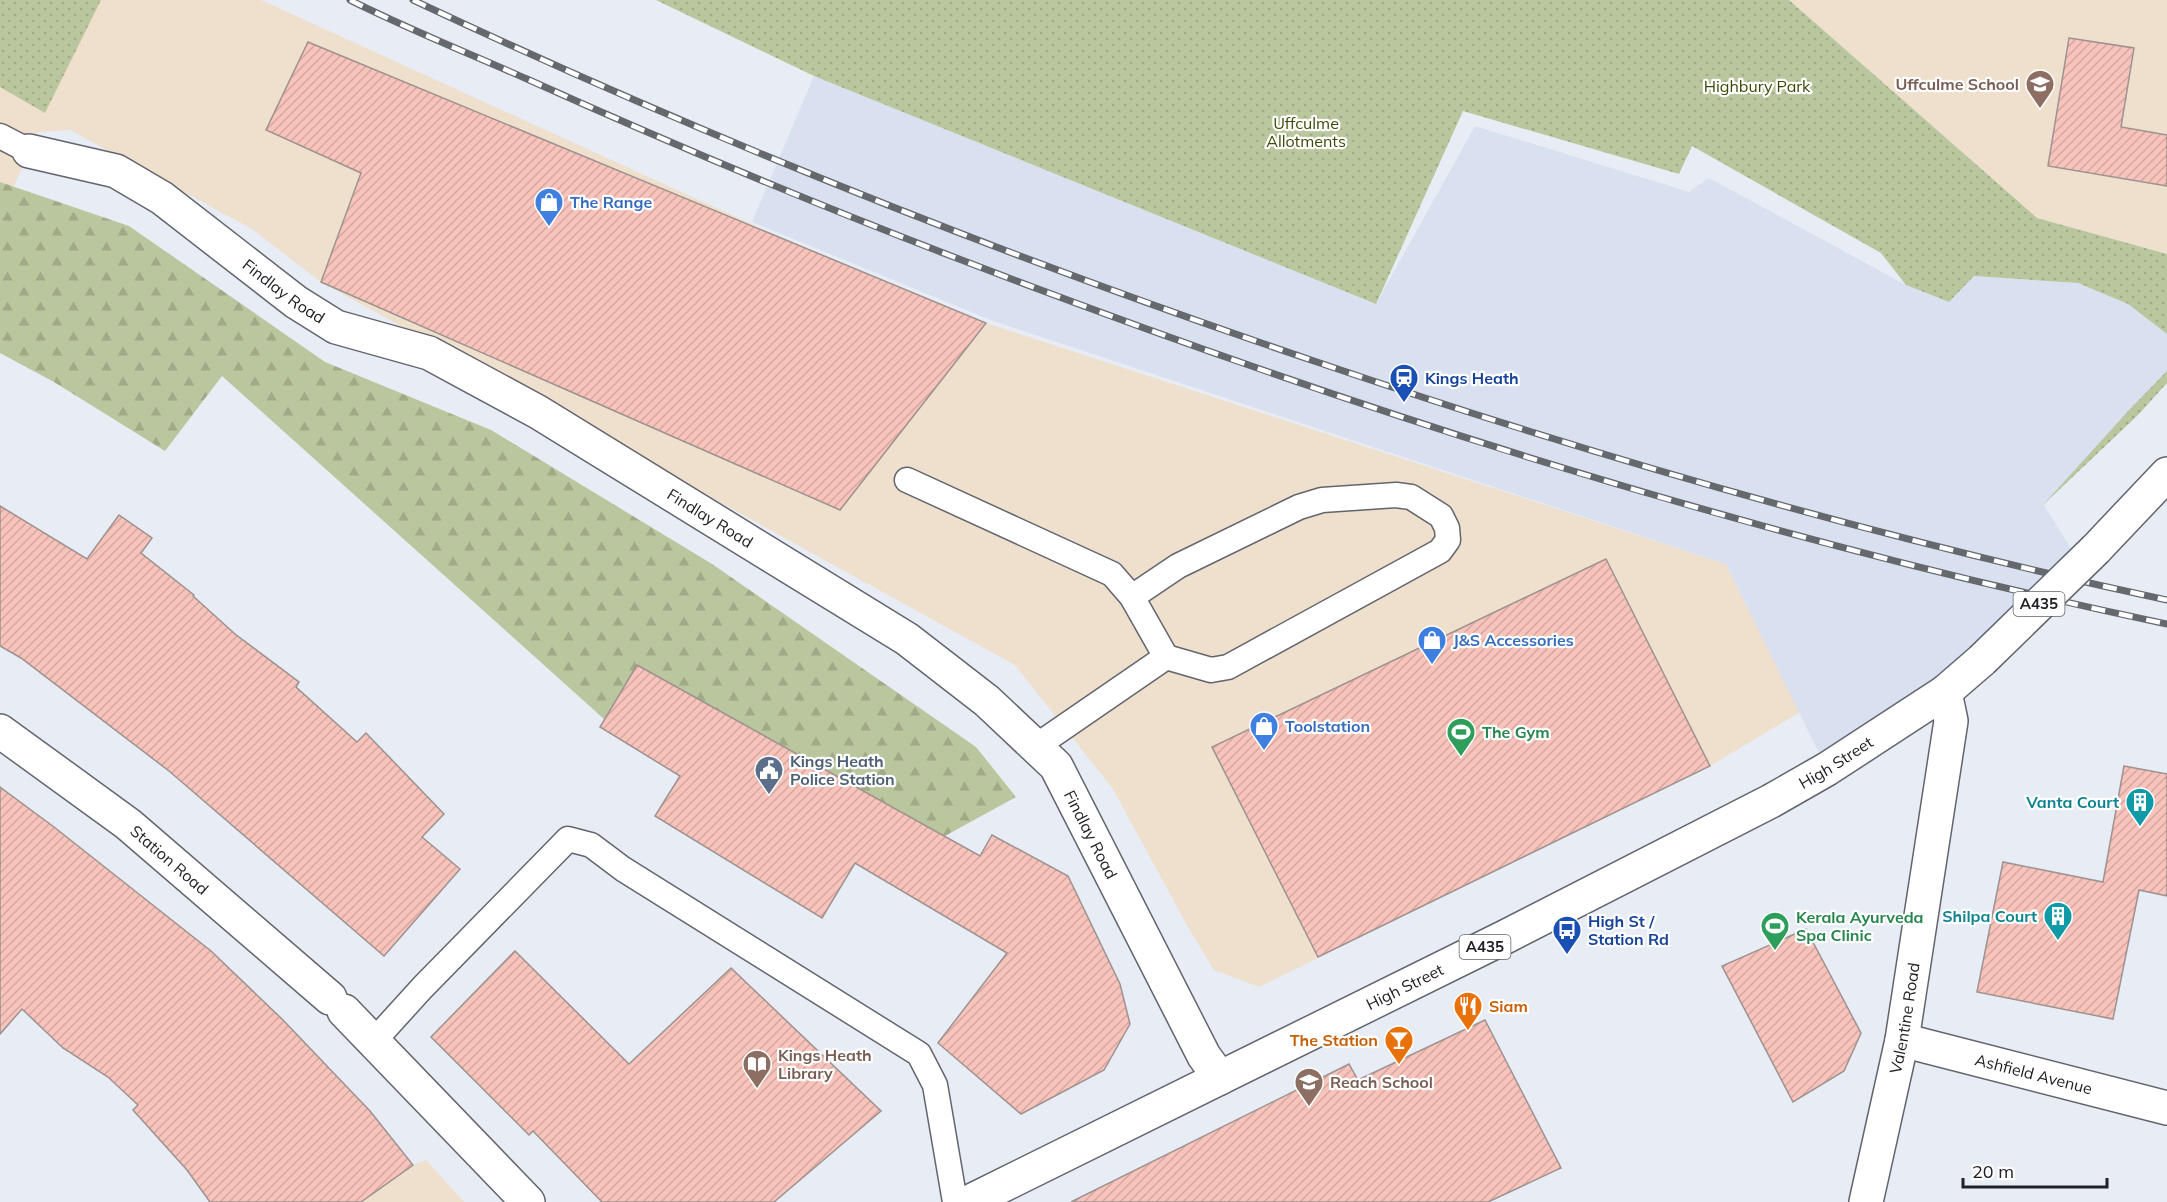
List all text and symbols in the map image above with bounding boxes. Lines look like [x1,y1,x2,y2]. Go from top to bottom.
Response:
school or university icon: Uffculme School [2024,68,2056,110]
place label: Uffculme School [1895,74,2019,94]
park label: Highbury Park [1704,76,1811,96]
park label: Uffculme Allotments [1266,113,1346,151]
shop icon: The Range [533,186,565,228]
place label: The Range [570,192,652,212]
street label: Findlay Road [239,254,329,328]
station icon: Kings Heath [1388,362,1420,404]
place label: Kings Heath [1425,368,1519,388]
street label: Findlay Road [664,484,757,552]
road number: A435 [2014,592,2064,616]
shop icon: J&S Accessories [1416,624,1448,666]
place label: J&S Accessories [1453,630,1574,650]
shop icon: Toolstation [1248,710,1280,752]
place label: Toolstation [1285,716,1370,736]
sports icon: The Gym [1445,716,1477,758]
place label: The Gym [1482,722,1550,742]
street label: High Street [1795,732,1877,793]
place label: Kings Heath Police Station [790,751,895,789]
public building icon: Kings Heath Police Station [753,754,785,796]
building icon: Vanta Court [2124,786,2156,828]
street label: Findlay Road [1060,787,1122,882]
place label: Vanta Court [2025,792,2119,812]
street label: Station Road [126,821,213,899]
building icon: Shilpa Court [2042,900,2074,942]
place label: Shilpa Court [1942,906,2037,926]
place label: Kerala Ayurveda Spa Clinic [1796,907,1924,945]
sports icon: Kerala Ayurveda Spa Clinic [1759,910,1791,952]
place label: High St / Station Rd [1588,911,1669,949]
bus stop icon: High St / Station Rd [1551,914,1583,956]
road number: A435 [1460,935,1510,959]
street label: High Street [1363,959,1447,1014]
street label: Valentine Road [1885,961,1924,1076]
restaurant icon: Siam [1452,990,1484,1032]
place label: Siam [1489,996,1528,1016]
bar icon: The Station [1383,1024,1415,1066]
place label: The Station [1290,1030,1378,1050]
place label: Kings Heath Library [778,1045,872,1083]
library icon: Kings Heath Library [741,1048,773,1090]
street label: Ashfield Avenue [1973,1049,2094,1098]
school or university icon: Reach School [1293,1066,1325,1108]
place label: Reach School [1330,1072,1433,1092]
scale bar [1963,1151,2107,1189]
text: 20 m [1972,1160,2014,1183]

